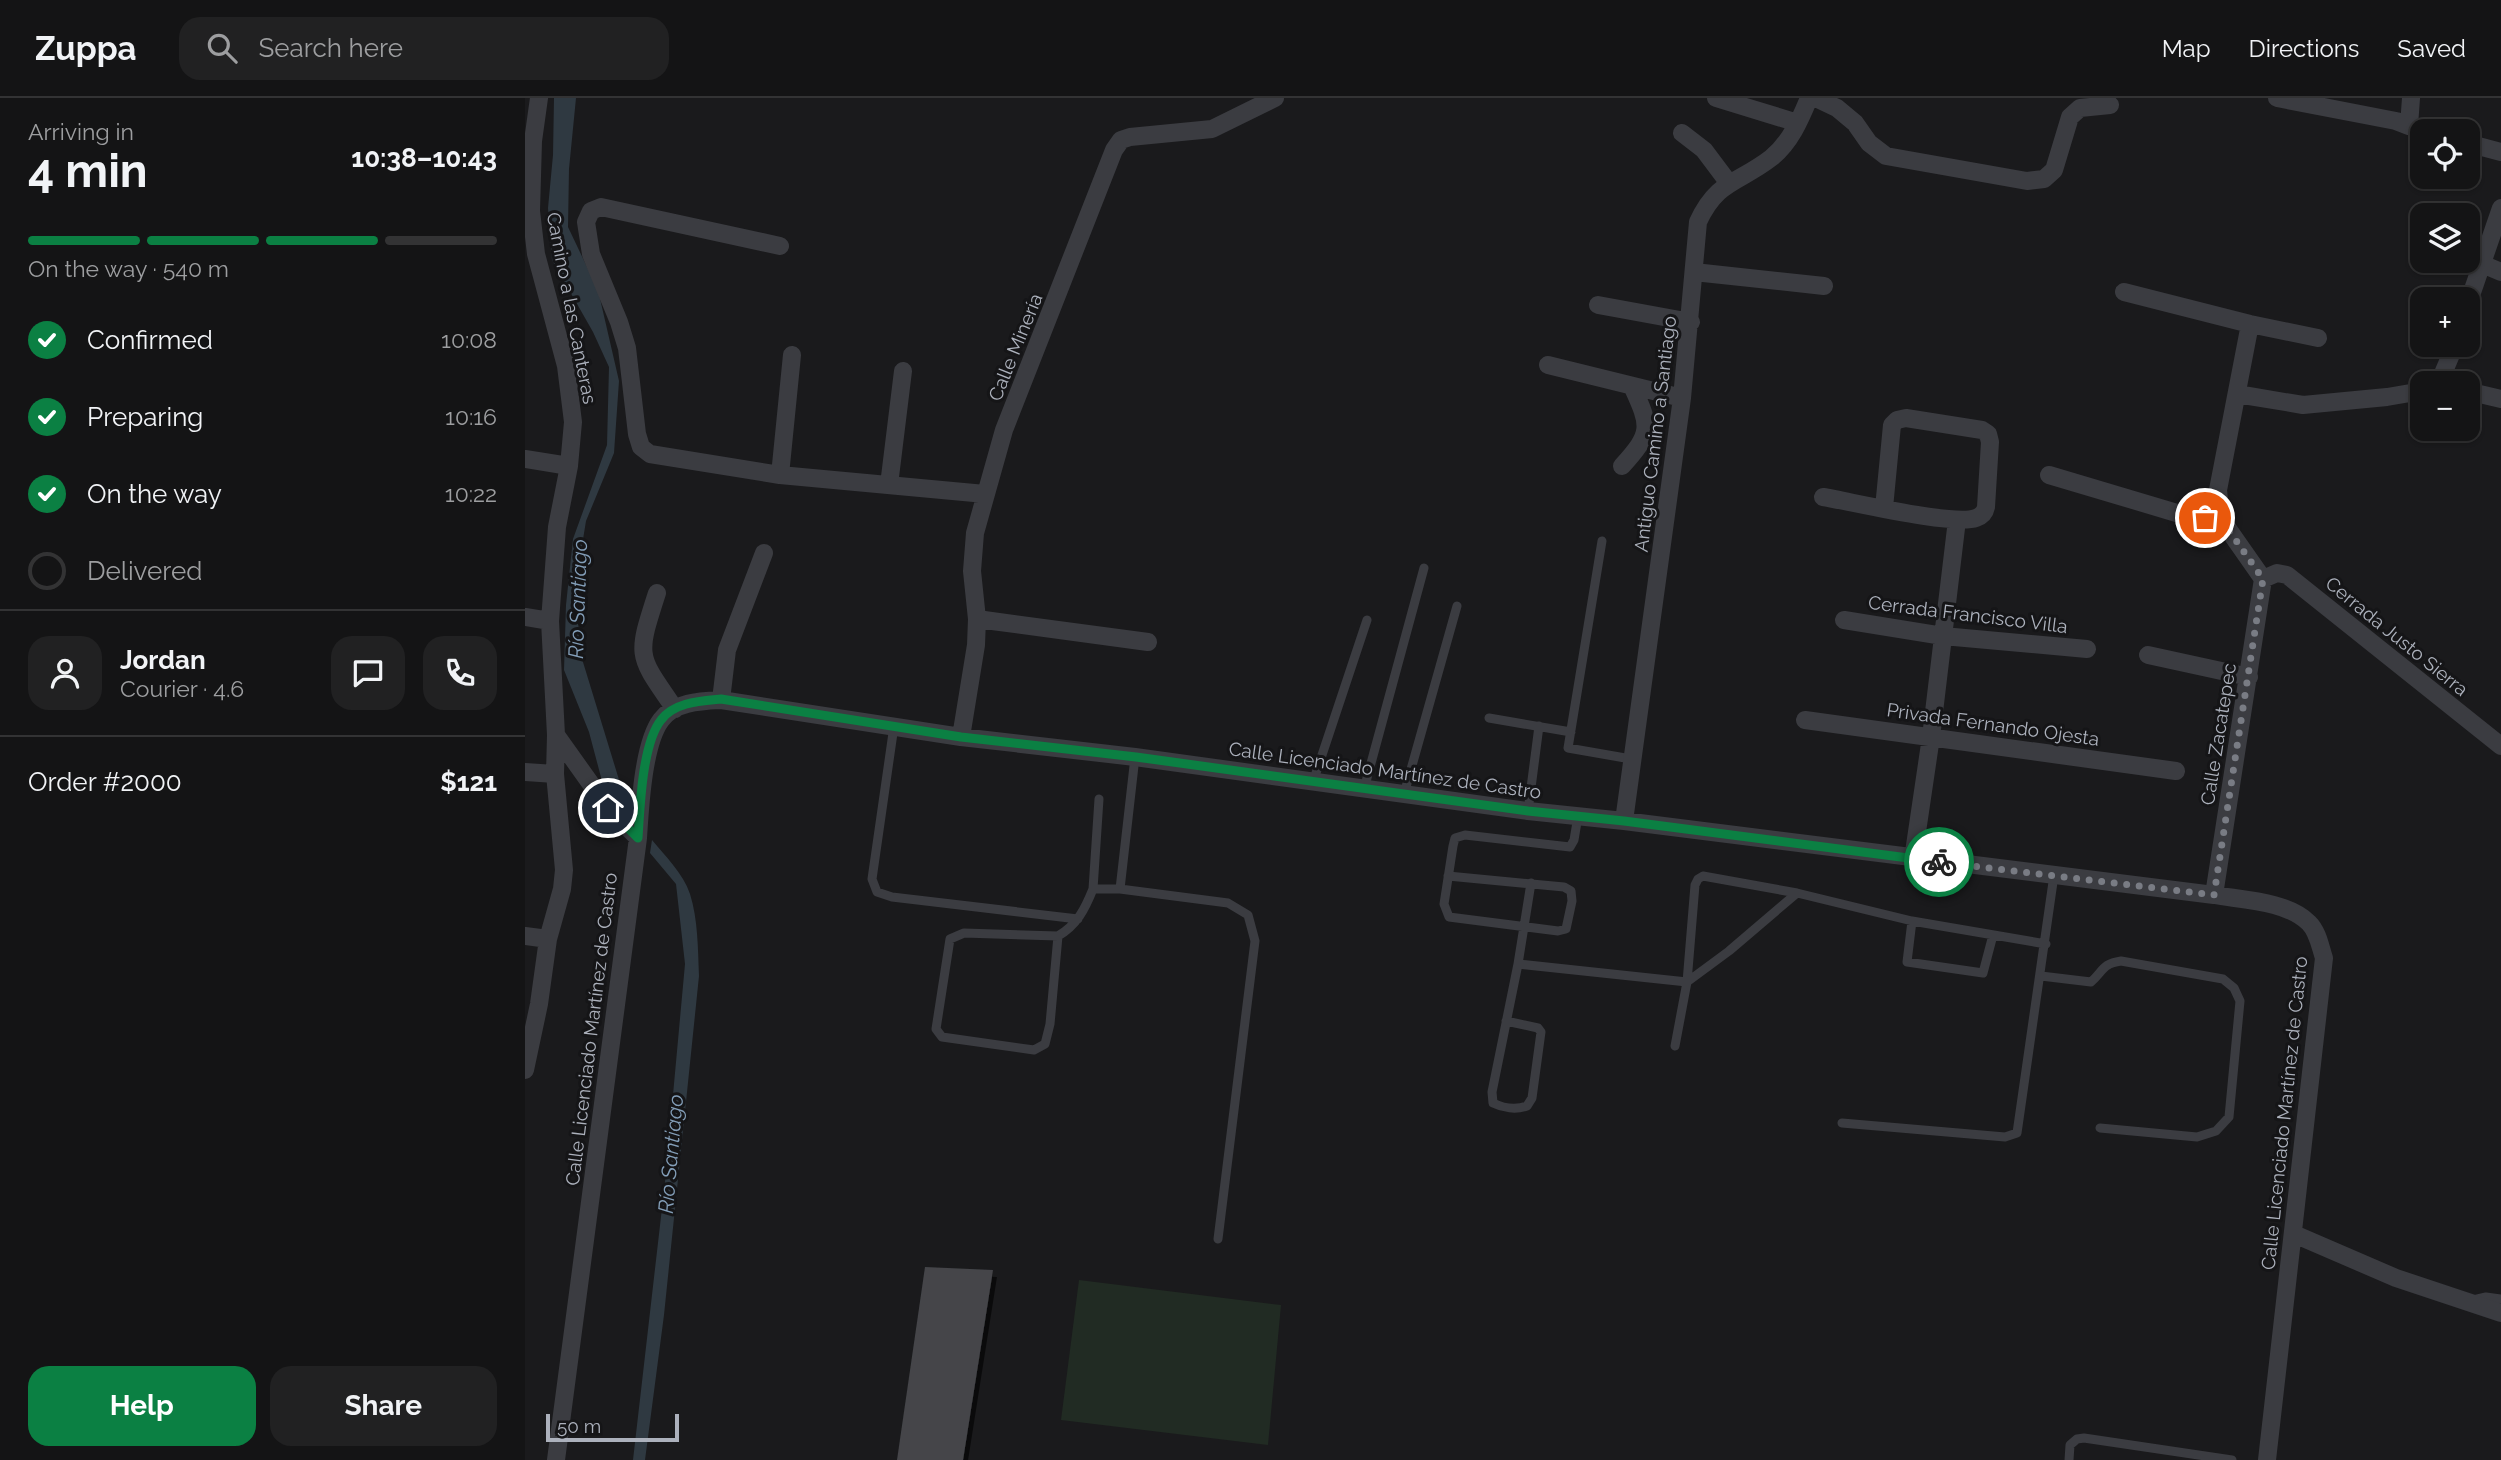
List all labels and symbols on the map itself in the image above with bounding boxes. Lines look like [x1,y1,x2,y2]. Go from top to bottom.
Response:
street label: Camino a las Canteras [543,210,601,406]
street label: Calle Minería [983,290,1047,404]
street label: Antiguo Camino a Santiago [1630,315,1680,553]
pin [2175,488,2235,548]
water label: Río Santiago [563,539,592,659]
street label: Cerrada Justo Sierra [2321,572,2473,700]
street label: Cerrada Francisco Villa [1867,591,2069,637]
street label: Calle Zacatepec [2196,661,2240,807]
street label: Privada Fernando Ojesta [1885,698,2101,750]
street label: Calle Licenciado Martínez de Castro [1227,737,1543,803]
pin [578,778,638,838]
courier [1904,827,1974,897]
street label: Calle Licenciado Martínez de Castro [561,871,621,1187]
street label: Calle Licenciado Martínez de Castro [2257,955,2311,1271]
water label: Río Santiago [653,1093,688,1215]
scale bar [546,1411,679,1443]

